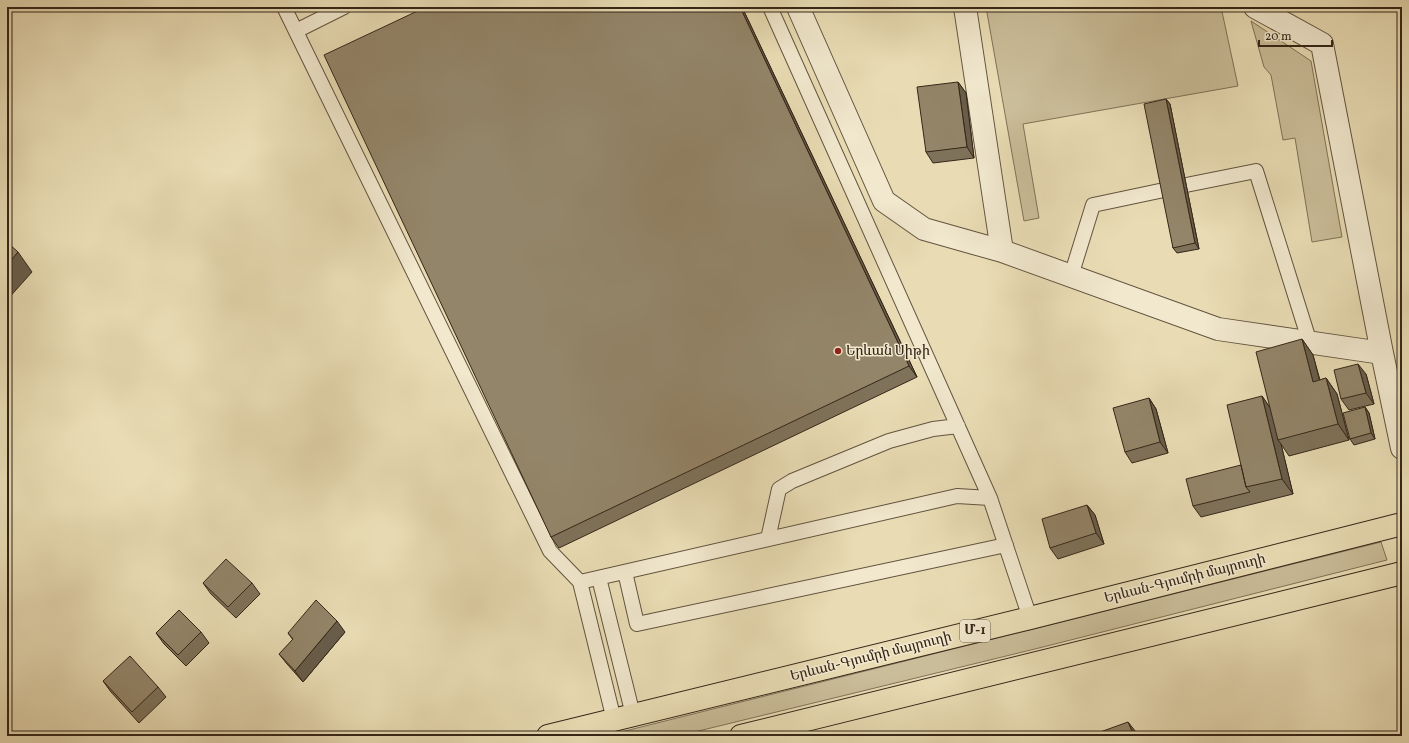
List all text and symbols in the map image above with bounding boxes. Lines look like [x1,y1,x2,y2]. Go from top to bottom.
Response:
scale bar [1259,22,1332,48]
text: 20 m [1265,29,1292,45]
place label: Երևան Սիթի [846,342,930,361]
marker: Երևան Սիթի [833,346,843,356]
street label: Երևան-Գյումրի մայրուղի [1102,550,1268,608]
road number: Մ-1 [960,620,990,642]
street label: Երևան-Գյումրի մայրուղի [788,628,954,686]

